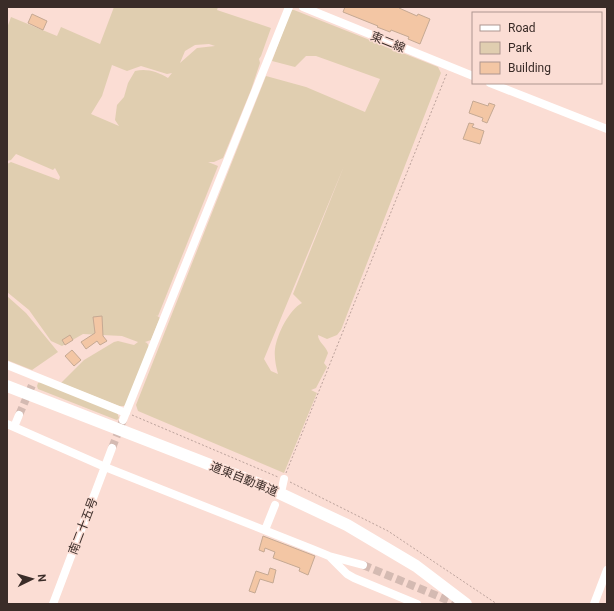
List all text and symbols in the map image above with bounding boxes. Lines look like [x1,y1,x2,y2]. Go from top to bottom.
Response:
legend [472,12,602,84]
text: Road [508,21,536,35]
street label: 東二線 [369,29,407,55]
text: Park [508,41,533,55]
text: Building [508,61,551,75]
street label: 道東自動車道 [208,459,280,499]
street label: 南二十五号 [66,495,100,557]
north arrow [12,559,52,599]
text: N [35,574,48,583]

